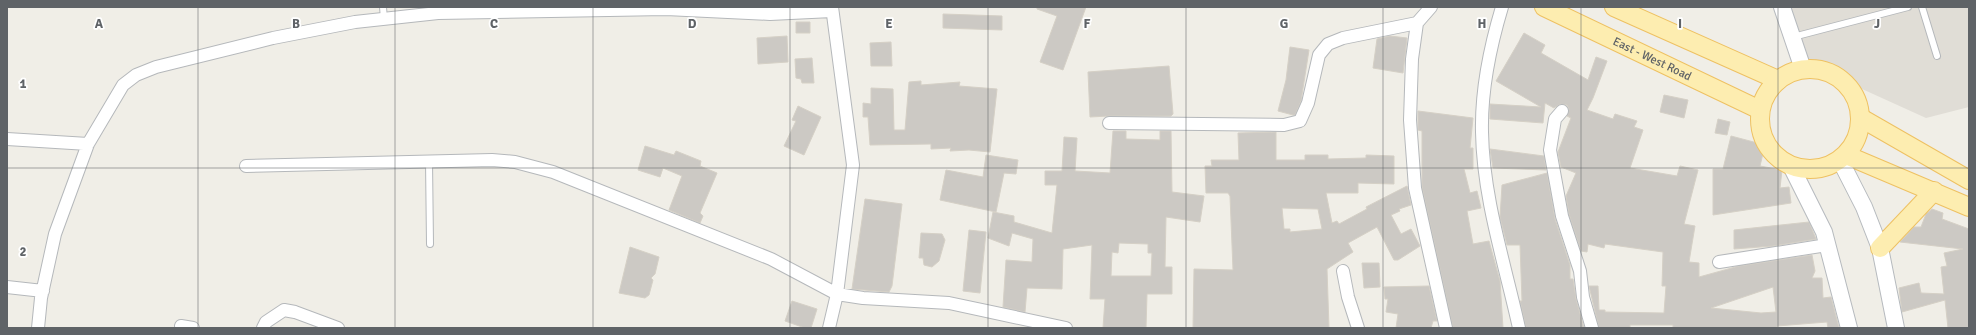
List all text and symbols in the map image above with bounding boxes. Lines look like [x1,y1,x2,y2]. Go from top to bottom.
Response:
text: A [95,16,104,32]
text: B [292,16,300,32]
text: C [490,16,498,32]
text: D [688,16,697,32]
text: E [885,16,893,32]
text: F [1084,16,1091,32]
text: G [1280,16,1288,32]
text: H [1478,16,1486,32]
text: I [1678,16,1682,32]
text: J [1874,16,1880,32]
street label: East - West Road [1610,34,1694,84]
text: 1 [19,76,27,92]
text: 2 [19,244,27,260]

